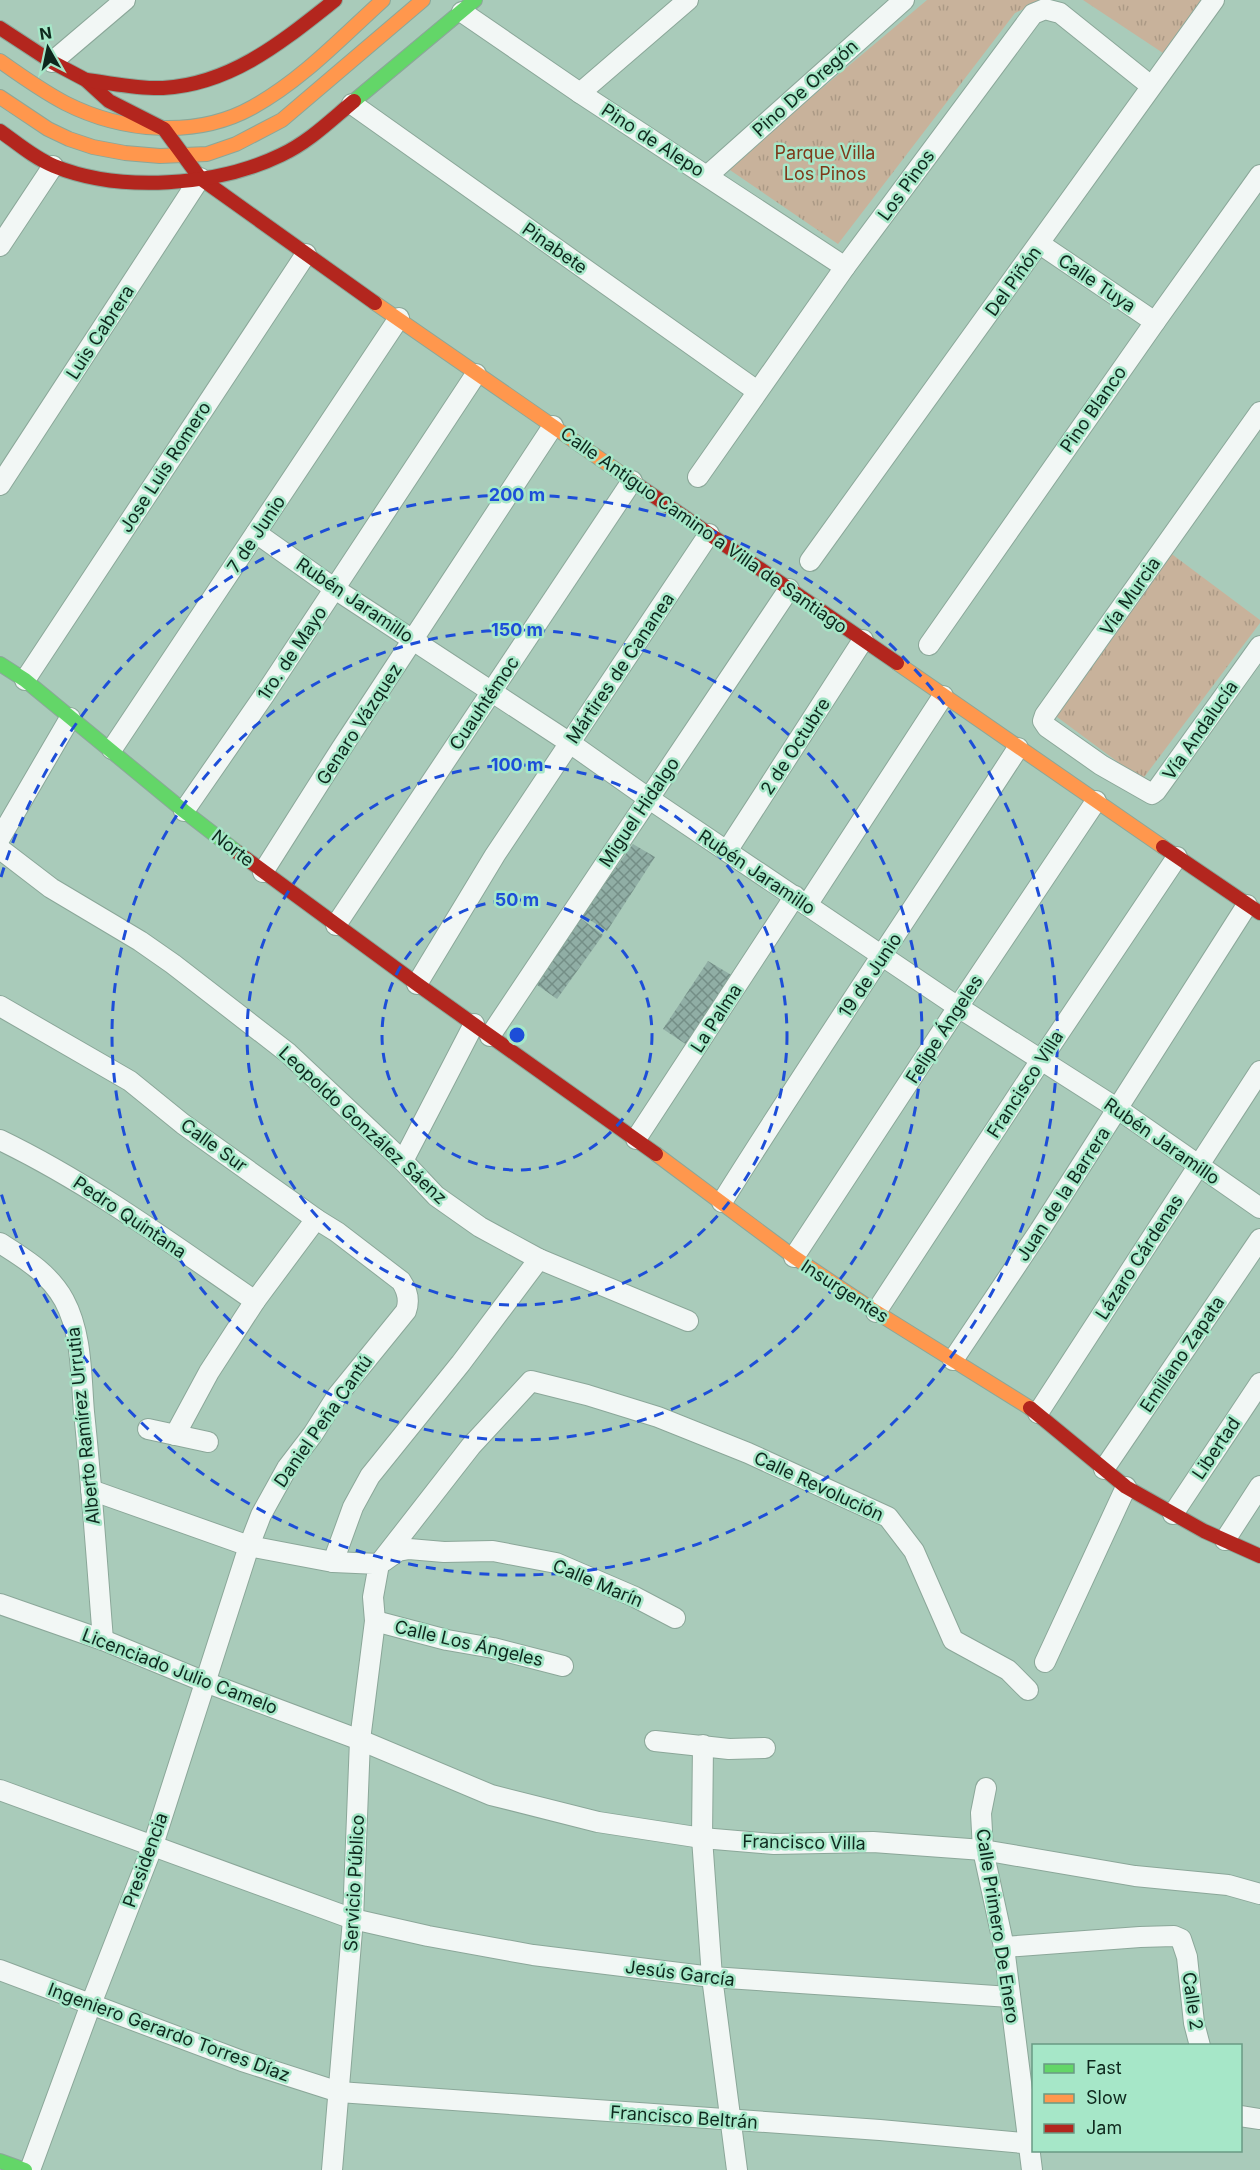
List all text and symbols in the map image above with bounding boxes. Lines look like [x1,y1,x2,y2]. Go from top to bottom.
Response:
north arrow [18,18,78,78]
text: N [38,22,53,44]
street label: Pino De Oregón [748,35,862,141]
street label: Pino de Alepo [598,99,708,181]
park label: Parque Villa Los Pinos [775,142,875,184]
street label: Los Pinos [873,146,939,224]
street label: Pinabete [519,218,591,278]
street label: Del Piñón [981,242,1045,320]
street label: Calle Tuya [1054,250,1140,316]
street label: Luis Cabrera [62,281,138,383]
street label: Pino Blanco [1056,362,1130,456]
street label: Jose Luis Romero [115,398,215,536]
street label: Calle Antiguo Camino a Villa de Santiago [557,422,851,638]
text: 200 m [489,484,545,505]
street label: 7 de Junio [223,491,289,577]
street label: Rubén Jaramillo [293,553,417,647]
street label: Vía Murcia [1096,553,1164,639]
street label: Mártires de Cananea [562,589,678,747]
street label: 1ro. de Mayo [253,602,331,704]
text: 150 m [491,619,543,640]
street label: Cuauhtémoc [445,652,523,754]
street label: Genaro Vázquez [312,660,406,788]
street label: Vía Andalucía [1158,677,1242,783]
street label: 2 de Octubre [756,694,834,798]
street label: Miguel Hidalgo [595,753,683,871]
text: 100 m [491,754,543,775]
street label: Norte [208,825,258,871]
street label: Rubén Jaramillo [695,825,819,919]
text: 50 m [495,889,539,910]
street label: 19 de Junio [834,929,906,1021]
street label: Felipe Ángeles [900,970,987,1087]
street label: La Palma [686,980,746,1056]
centre of rings [507,1025,527,1045]
street label: Francisco Villa [983,1026,1067,1142]
street label: Leopoldo González Sáenz [275,1042,451,1208]
street label: Rubén Jaramillo [1100,1093,1224,1189]
street label: Calle Sur [177,1114,251,1176]
street label: Juan de la Barrera [1012,1123,1114,1265]
street label: Pedro Quintana [70,1172,190,1262]
street label: Lázaro Cárdenas [1091,1191,1187,1323]
street label: Insurgentes [797,1255,893,1327]
street label: Emiliano Zapata [1136,1292,1228,1416]
street label: Alberto Ramírez Urrutia [62,1326,104,1526]
street label: Daniel Peña Cantú [270,1351,376,1491]
street label: Libertad [1188,1413,1244,1483]
street label: Calle Revolución [751,1447,887,1525]
street label: Calle Marín [550,1555,646,1611]
street label: Calle Los Ángeles [393,1615,546,1670]
street label: Licenciado Julio Camelo [79,1624,281,1718]
street label: Presidencia [118,1810,172,1910]
street label: Servicio Público [340,1814,368,1952]
street label: Calle Primero De Enero [972,1827,1024,2025]
street label: Francisco Villa [742,1830,866,1854]
street label: Jesús García [624,1956,736,1990]
street label: Calle 2 [1179,1971,1207,2031]
street label: Ingeniero Gerardo Torres Díaz [45,1978,293,2086]
legend [1032,2044,1242,2152]
text: Fast [1086,2057,1122,2078]
text: Slow [1086,2087,1127,2108]
street label: Francisco Beltrán [609,2101,759,2133]
text: Jam [1086,2117,1122,2138]

